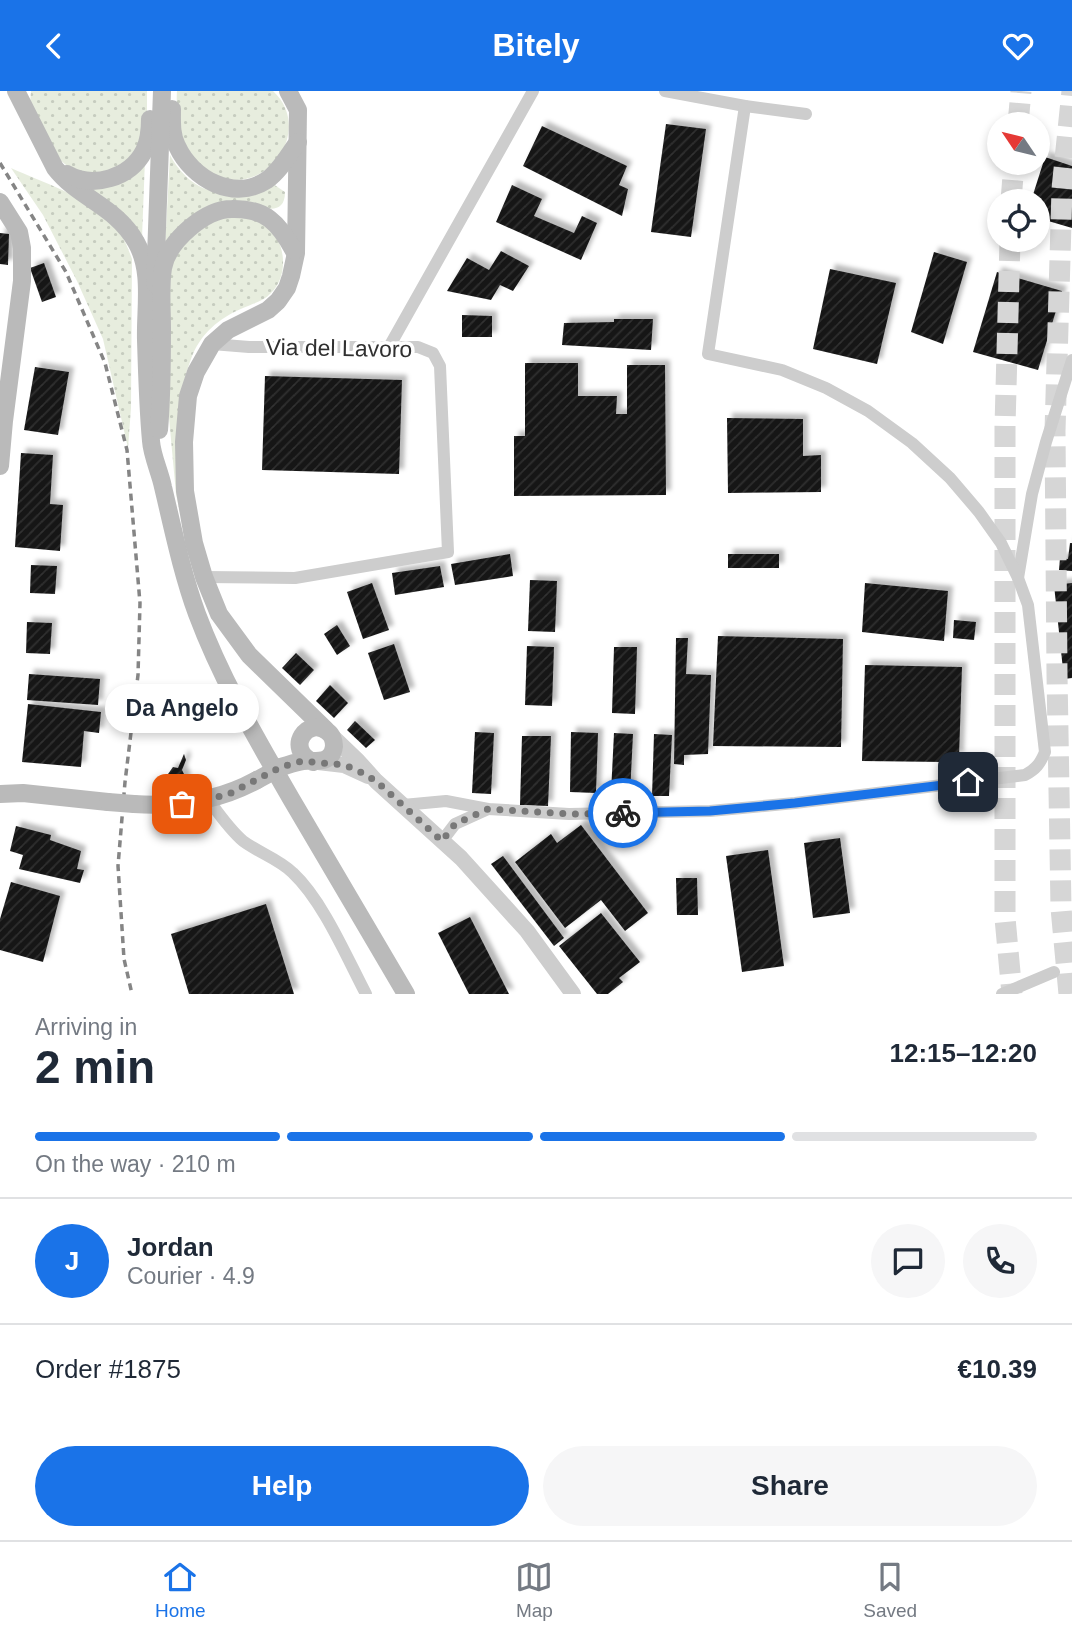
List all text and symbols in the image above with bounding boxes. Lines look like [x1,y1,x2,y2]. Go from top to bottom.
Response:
icon: back [35,27,73,65]
text: Bitely [492,27,580,63]
icon: heart [999,27,1037,65]
north arrow [987,112,1050,175]
map controls [987,112,1050,252]
button: locate [987,189,1050,252]
street label: Via del Lavoro [265,334,413,362]
callout: Da Angelo [105,685,259,734]
text: Da Angelo [126,695,238,721]
pin [938,752,998,812]
icon: home [949,763,987,801]
pin [152,774,212,834]
courier [588,778,658,848]
icon: bag [163,785,201,823]
icon: bike [604,794,642,832]
text: Arriving in [35,1014,137,1040]
text: 12:15–12:20 [890,1038,1037,1068]
text: 2 min [35,1041,155,1093]
text: On the way · 210 m [35,1151,236,1177]
button: chat [871,1224,945,1298]
button: phone [963,1224,1037,1298]
text: Jordan [127,1232,214,1262]
text: J [65,1246,79,1276]
text: Courier · 4.9 [127,1263,255,1289]
text: Order #1875 [35,1354,181,1384]
text: €10.39 [957,1354,1037,1384]
button: Help [35,1446,529,1526]
button: Share [543,1446,1037,1526]
tab: Home [155,1558,206,1622]
tab: Map [515,1558,553,1622]
tab: Saved [863,1558,917,1622]

